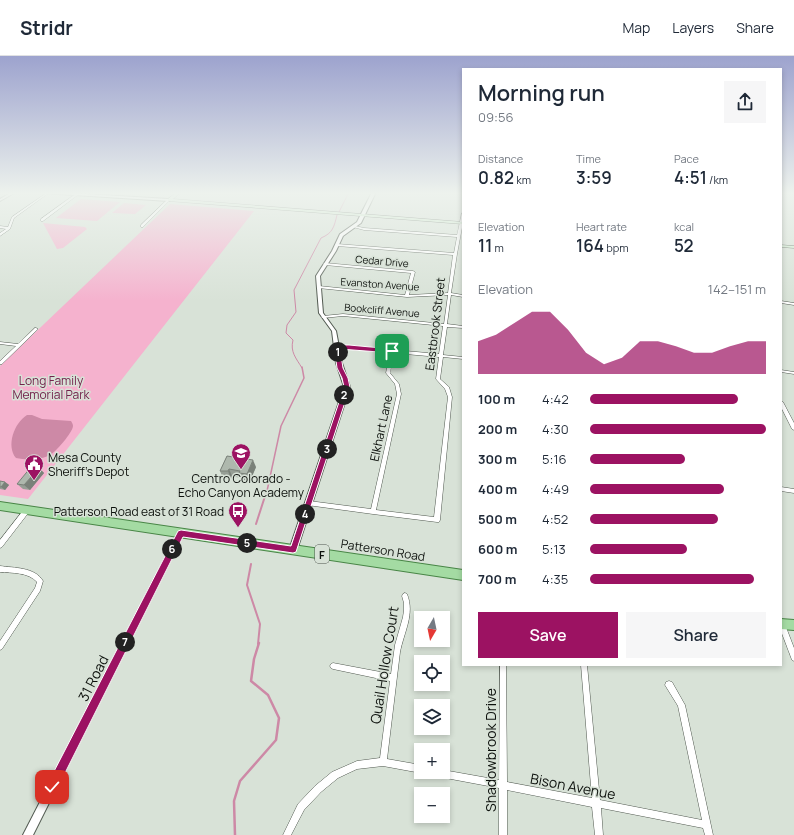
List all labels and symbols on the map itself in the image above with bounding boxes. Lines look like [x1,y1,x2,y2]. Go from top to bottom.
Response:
street label: Cedar Drive [355,252,409,270]
street label: Evanston Avenue [340,274,420,294]
street label: Eastbrook Street [421,276,449,372]
street label: Bookcliff Avenue [344,300,420,320]
pin [375,334,409,368]
pin: 1 [328,342,348,362]
park label: Long Family Memorial Park [12,372,91,403]
pin: 2 [334,385,354,405]
street label: Elkhart Lane [366,393,396,463]
pin: 3 [317,439,337,459]
school or university icon: Centro Colorado - Echo Canyon Academy [230,442,252,470]
place label: Mesa County Sheriff's Depot [48,449,129,480]
public building icon: Mesa County Sheriff's Depot [23,453,45,481]
place label: Centro Colorado - Echo Canyon Academy [178,470,305,501]
bus stop icon: Patterson Road east of 31 Road [227,500,249,528]
place label: Patterson Road east of 31 Road [54,503,224,520]
pin: 4 [295,504,315,524]
pin: 5 [237,533,257,553]
street label: Patterson Road [340,535,426,565]
pin: 6 [162,539,182,559]
road number: F [315,545,329,563]
street label: Quail Hollow Court [365,604,403,725]
north arrow [414,611,450,647]
pin: 7 [115,632,135,652]
street label: 31 Road [73,652,113,704]
street label: Shadowbrook Drive [481,688,500,812]
street label: Bison Avenue [529,768,617,804]
pin [35,770,69,804]

